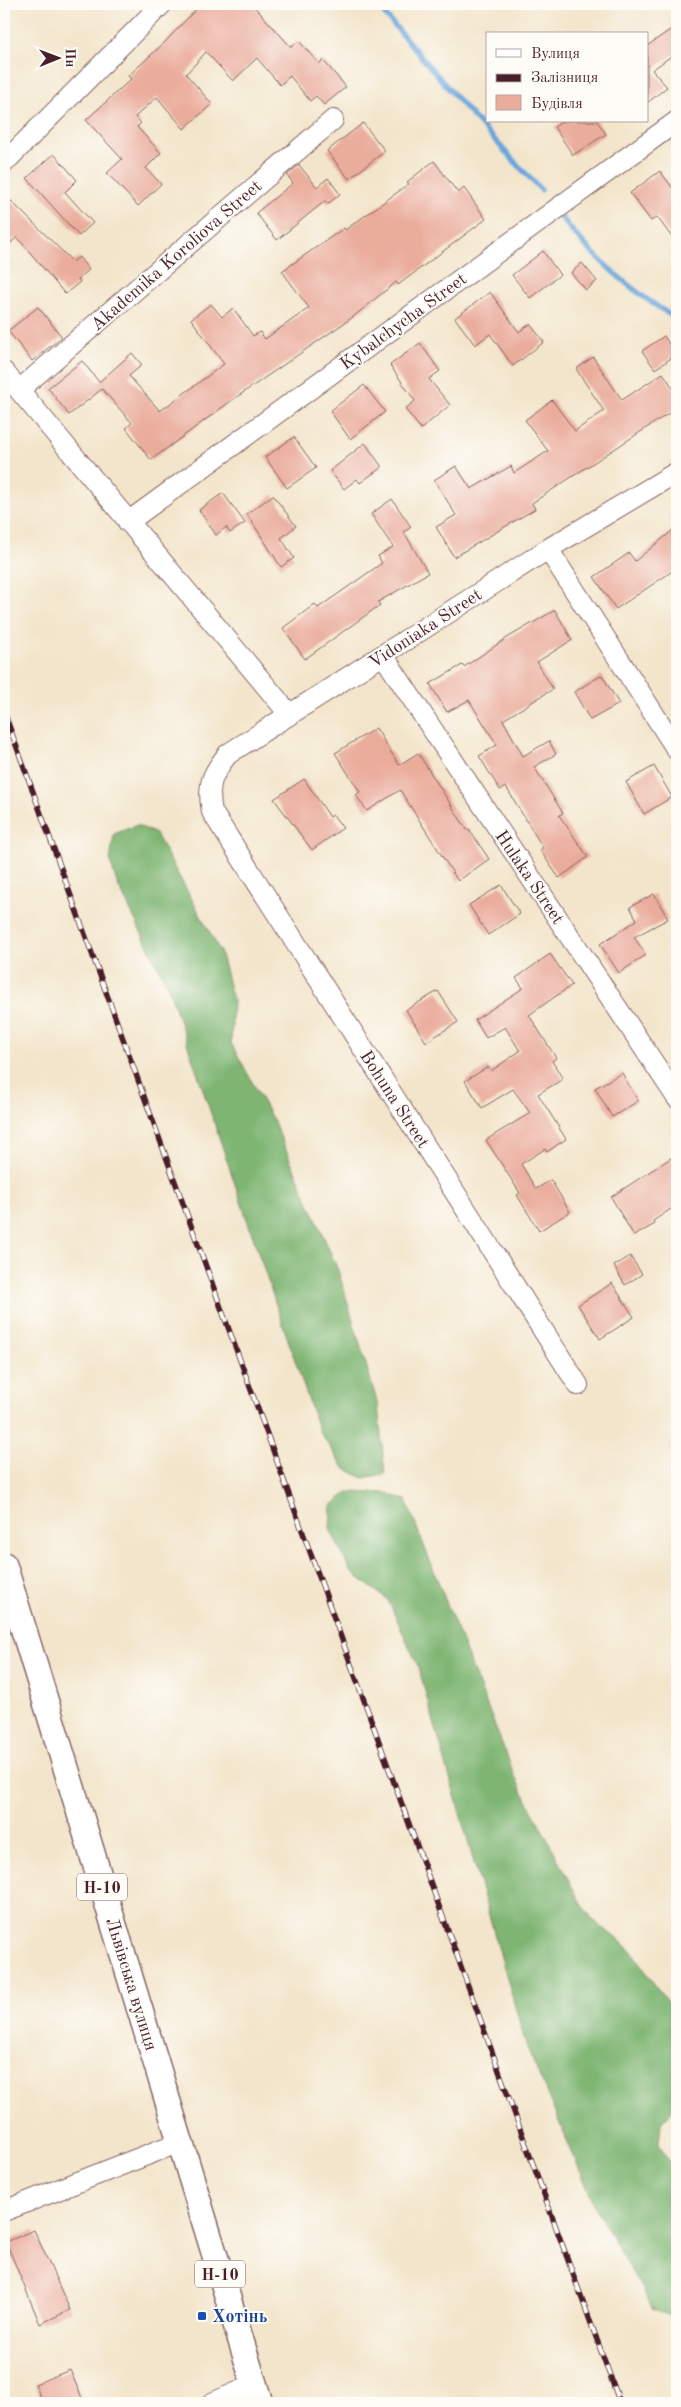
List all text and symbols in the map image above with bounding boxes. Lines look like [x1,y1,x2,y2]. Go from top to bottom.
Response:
north arrow [32,32,82,82]
legend [486,32,648,122]
text: Вулиця [531,47,580,62]
text: Пн [63,48,77,68]
text: Залізниця [531,71,598,86]
text: Будівля [531,97,583,112]
street label: Akademika Koroliova Street [88,177,265,335]
street label: Kybalchycha Street [337,270,470,374]
street label: Vidoniaka Street [366,586,485,672]
street label: Hulaka Street [491,828,567,928]
street label: Bohuna Street [356,1048,432,1151]
road number: Н-10 [77,1874,127,1900]
street label: Львівська вулиця [102,1916,160,2053]
road number: Н-10 [195,2260,245,2288]
place label: Хотінь [212,2308,268,2326]
marker: Хотінь [196,2310,208,2322]

